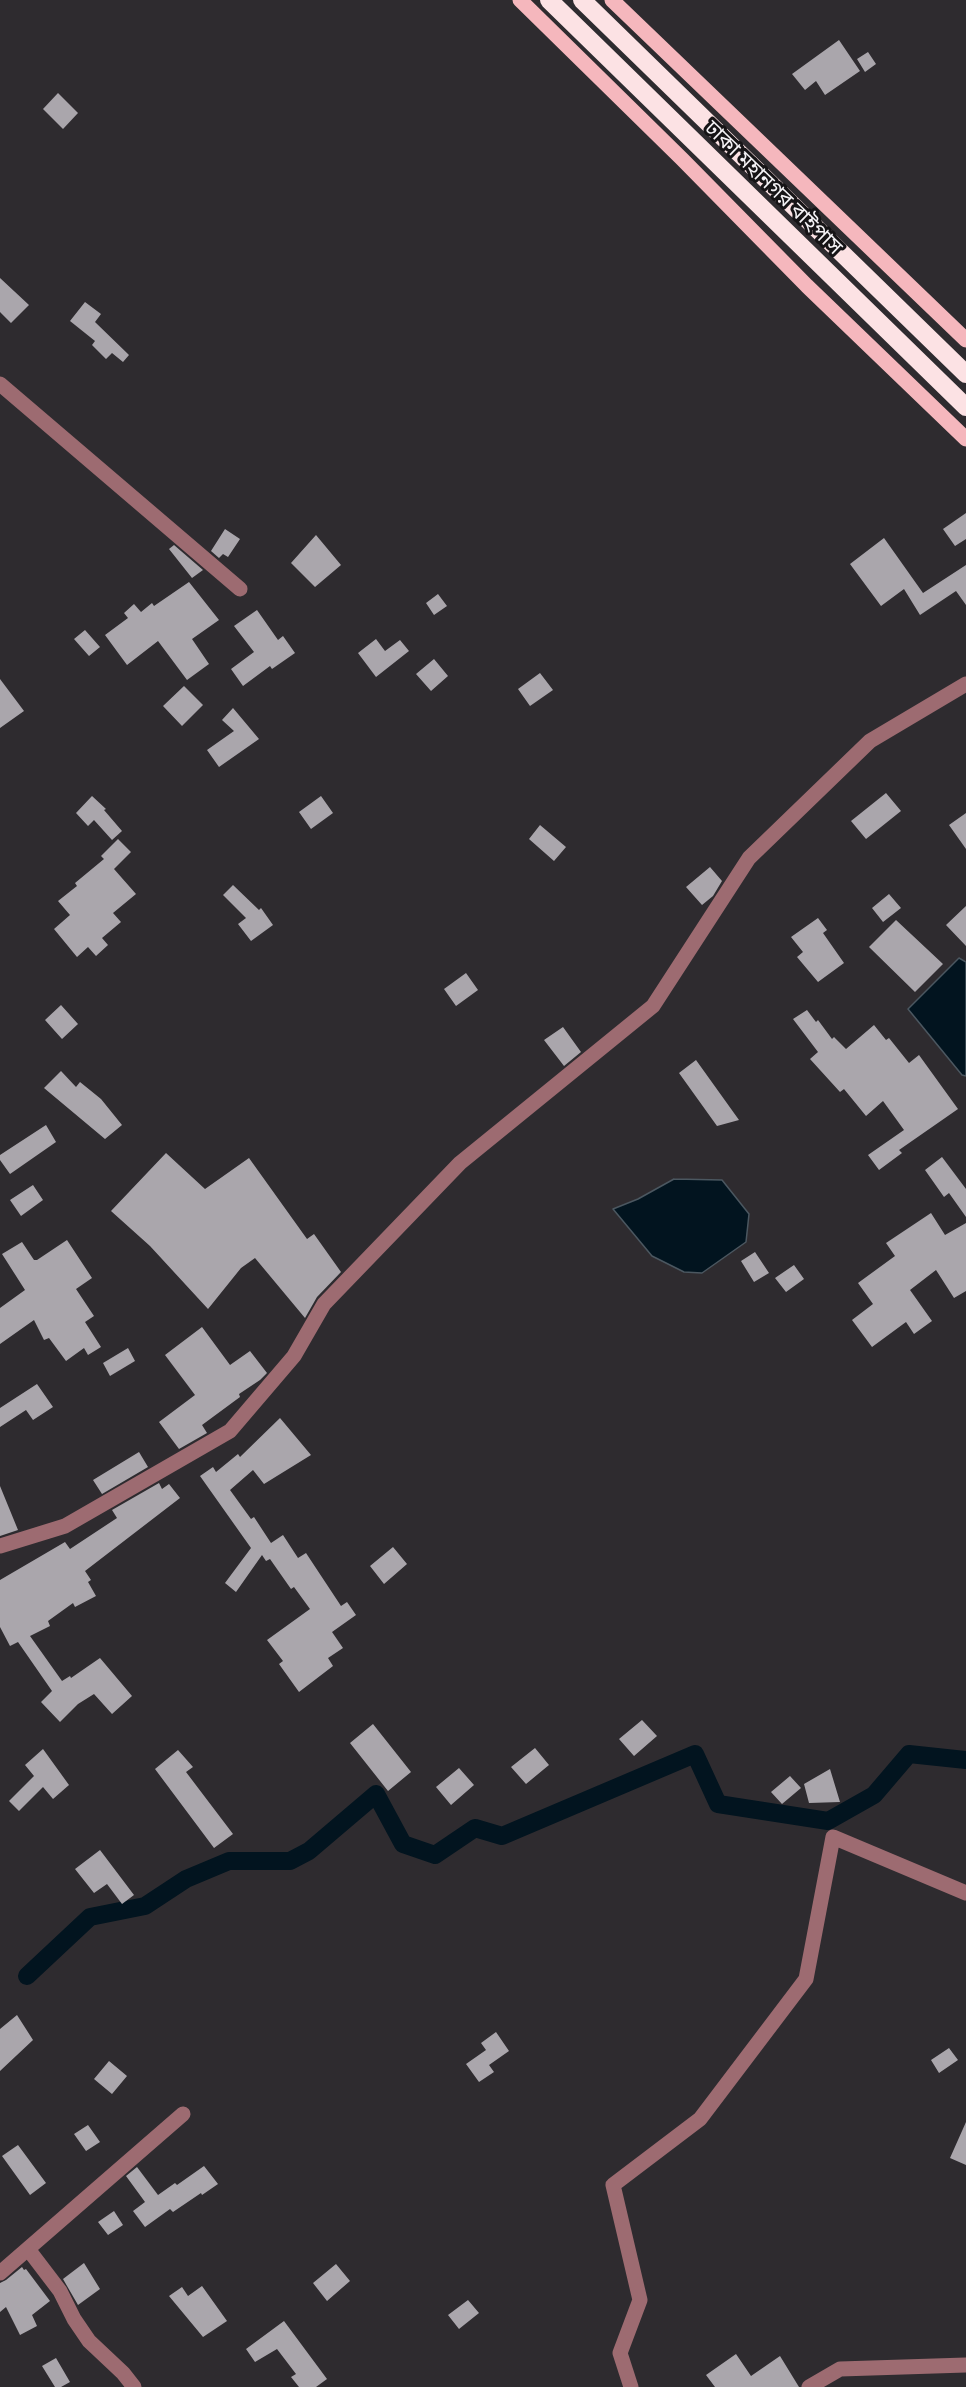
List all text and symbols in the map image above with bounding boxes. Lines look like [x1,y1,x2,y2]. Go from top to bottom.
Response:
street label: ঢাকা মহানগর বাইপাস [699,116,847,260]

